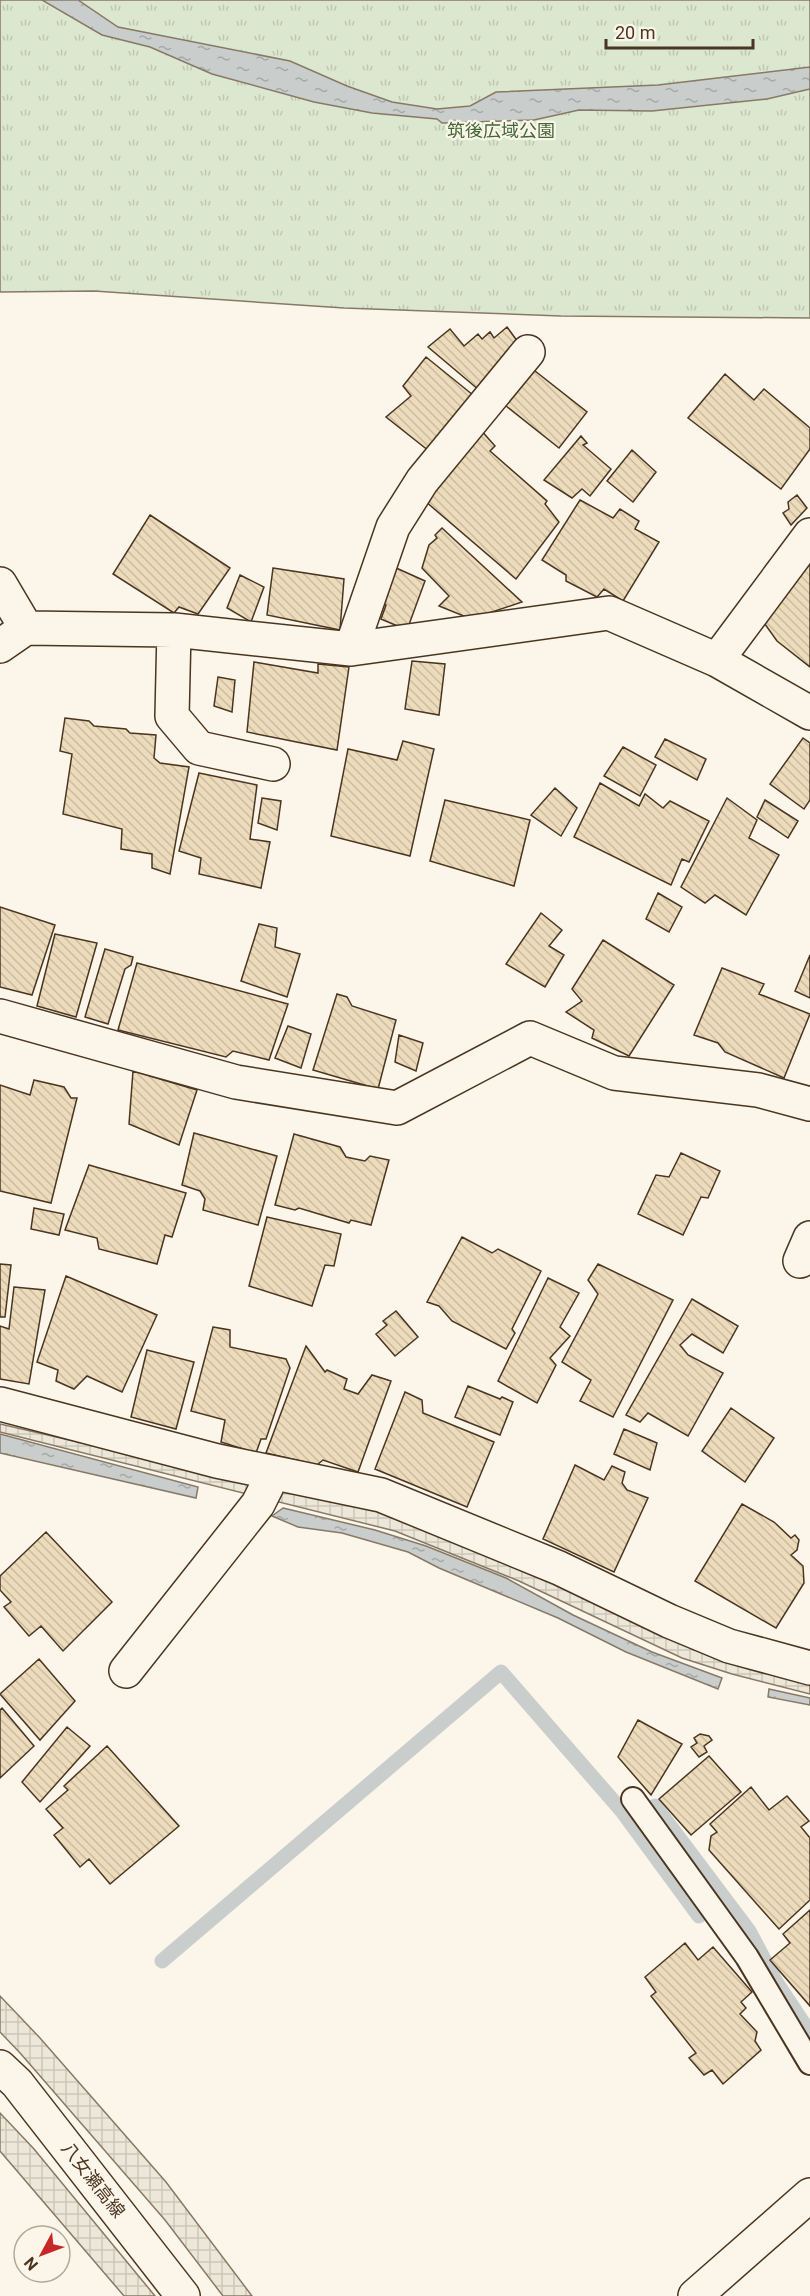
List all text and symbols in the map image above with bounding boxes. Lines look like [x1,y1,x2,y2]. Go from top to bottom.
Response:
scale bar [606,12,753,50]
text: 20 m [615,22,655,43]
park label: 筑後広域公園 [447,120,555,141]
street label: 八女瀬高線 [57,2138,129,2222]
north arrow [12,2224,72,2284]
text: N [20,2253,42,2274]

